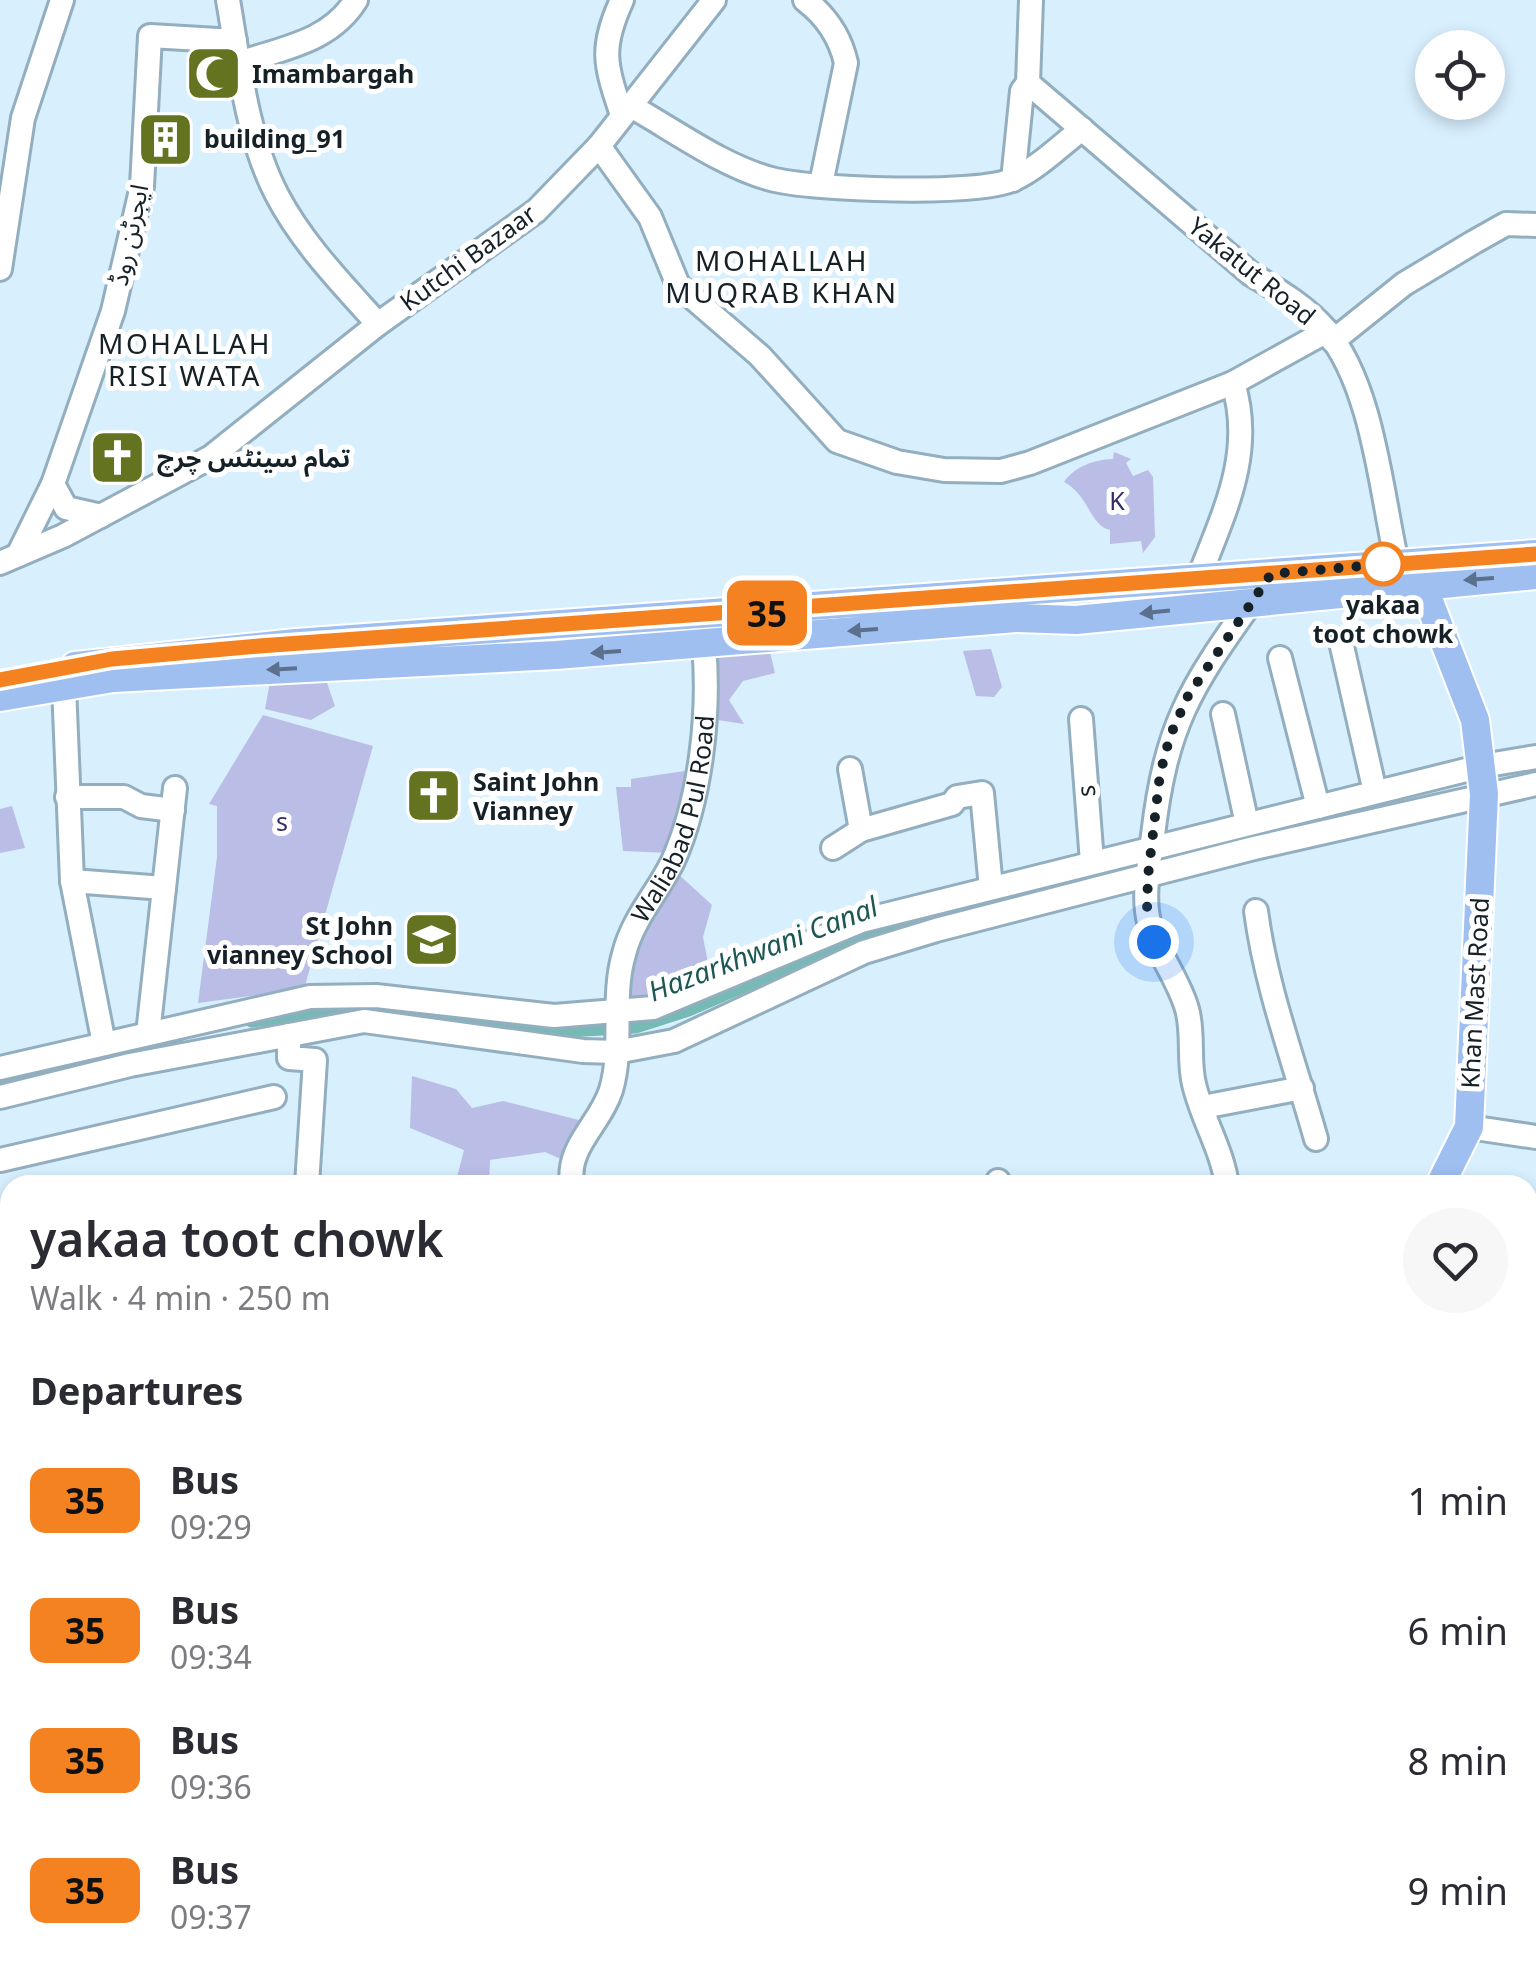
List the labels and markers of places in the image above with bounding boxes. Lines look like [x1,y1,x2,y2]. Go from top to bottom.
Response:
mosque icon: Imambargah [183,44,243,104]
place label: Imambargah [252,56,414,90]
building icon: building_91 [135,109,195,169]
place label: building_91 [204,121,345,155]
church icon: تمام سینٹس چرچ [88,428,148,488]
place label: تمام سینٹس چرچ [157,440,350,477]
marker: yakaa toot chowk [1362,543,1404,585]
place label: yakaa toot chowk [1313,587,1454,650]
place label: Saint John Vianney [473,764,599,827]
church icon: Saint John Vianney [404,766,464,826]
place label: St John vianney School [207,908,393,971]
school or university icon: St John vianney School [402,910,462,970]

